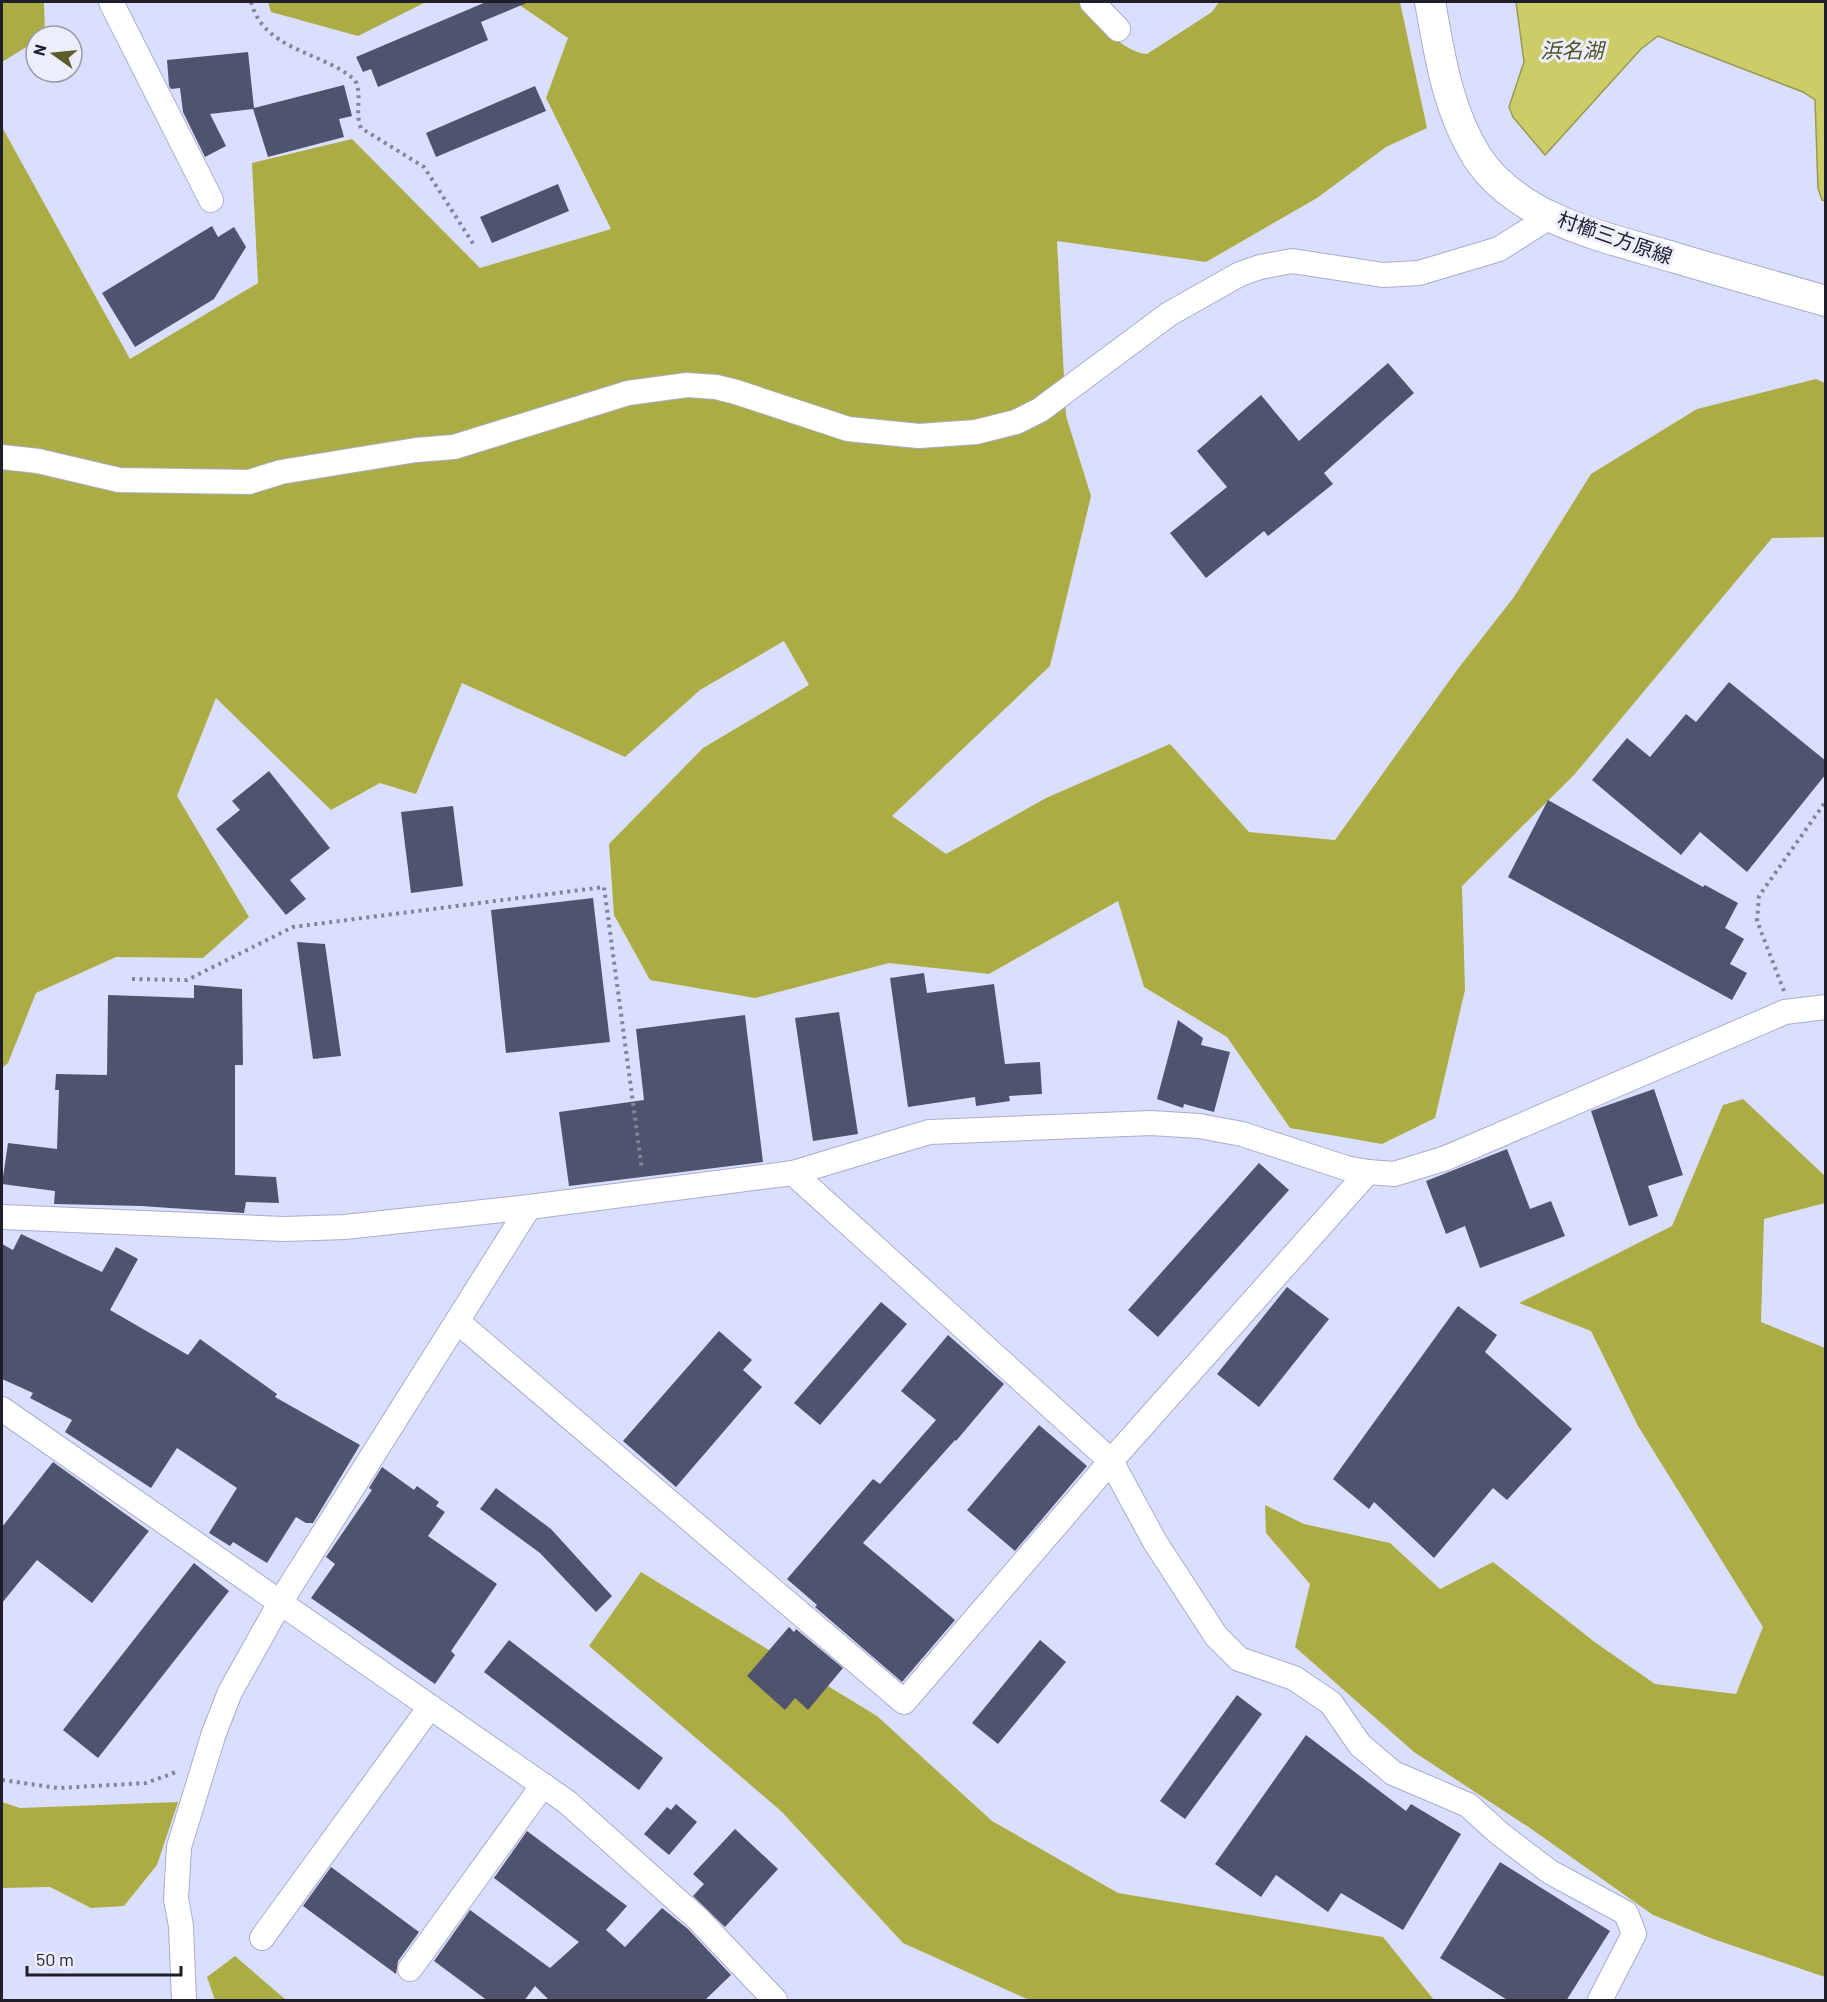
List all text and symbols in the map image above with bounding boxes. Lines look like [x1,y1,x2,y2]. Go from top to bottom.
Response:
north arrow [24,24,84,84]
water label: 浜名湖 [1541,37,1606,62]
text: N [28,42,50,58]
street label: 村櫛三方原線 [1555,206,1676,268]
scale bar [27,1939,182,1977]
text: 50 m [36,1948,74,1970]

